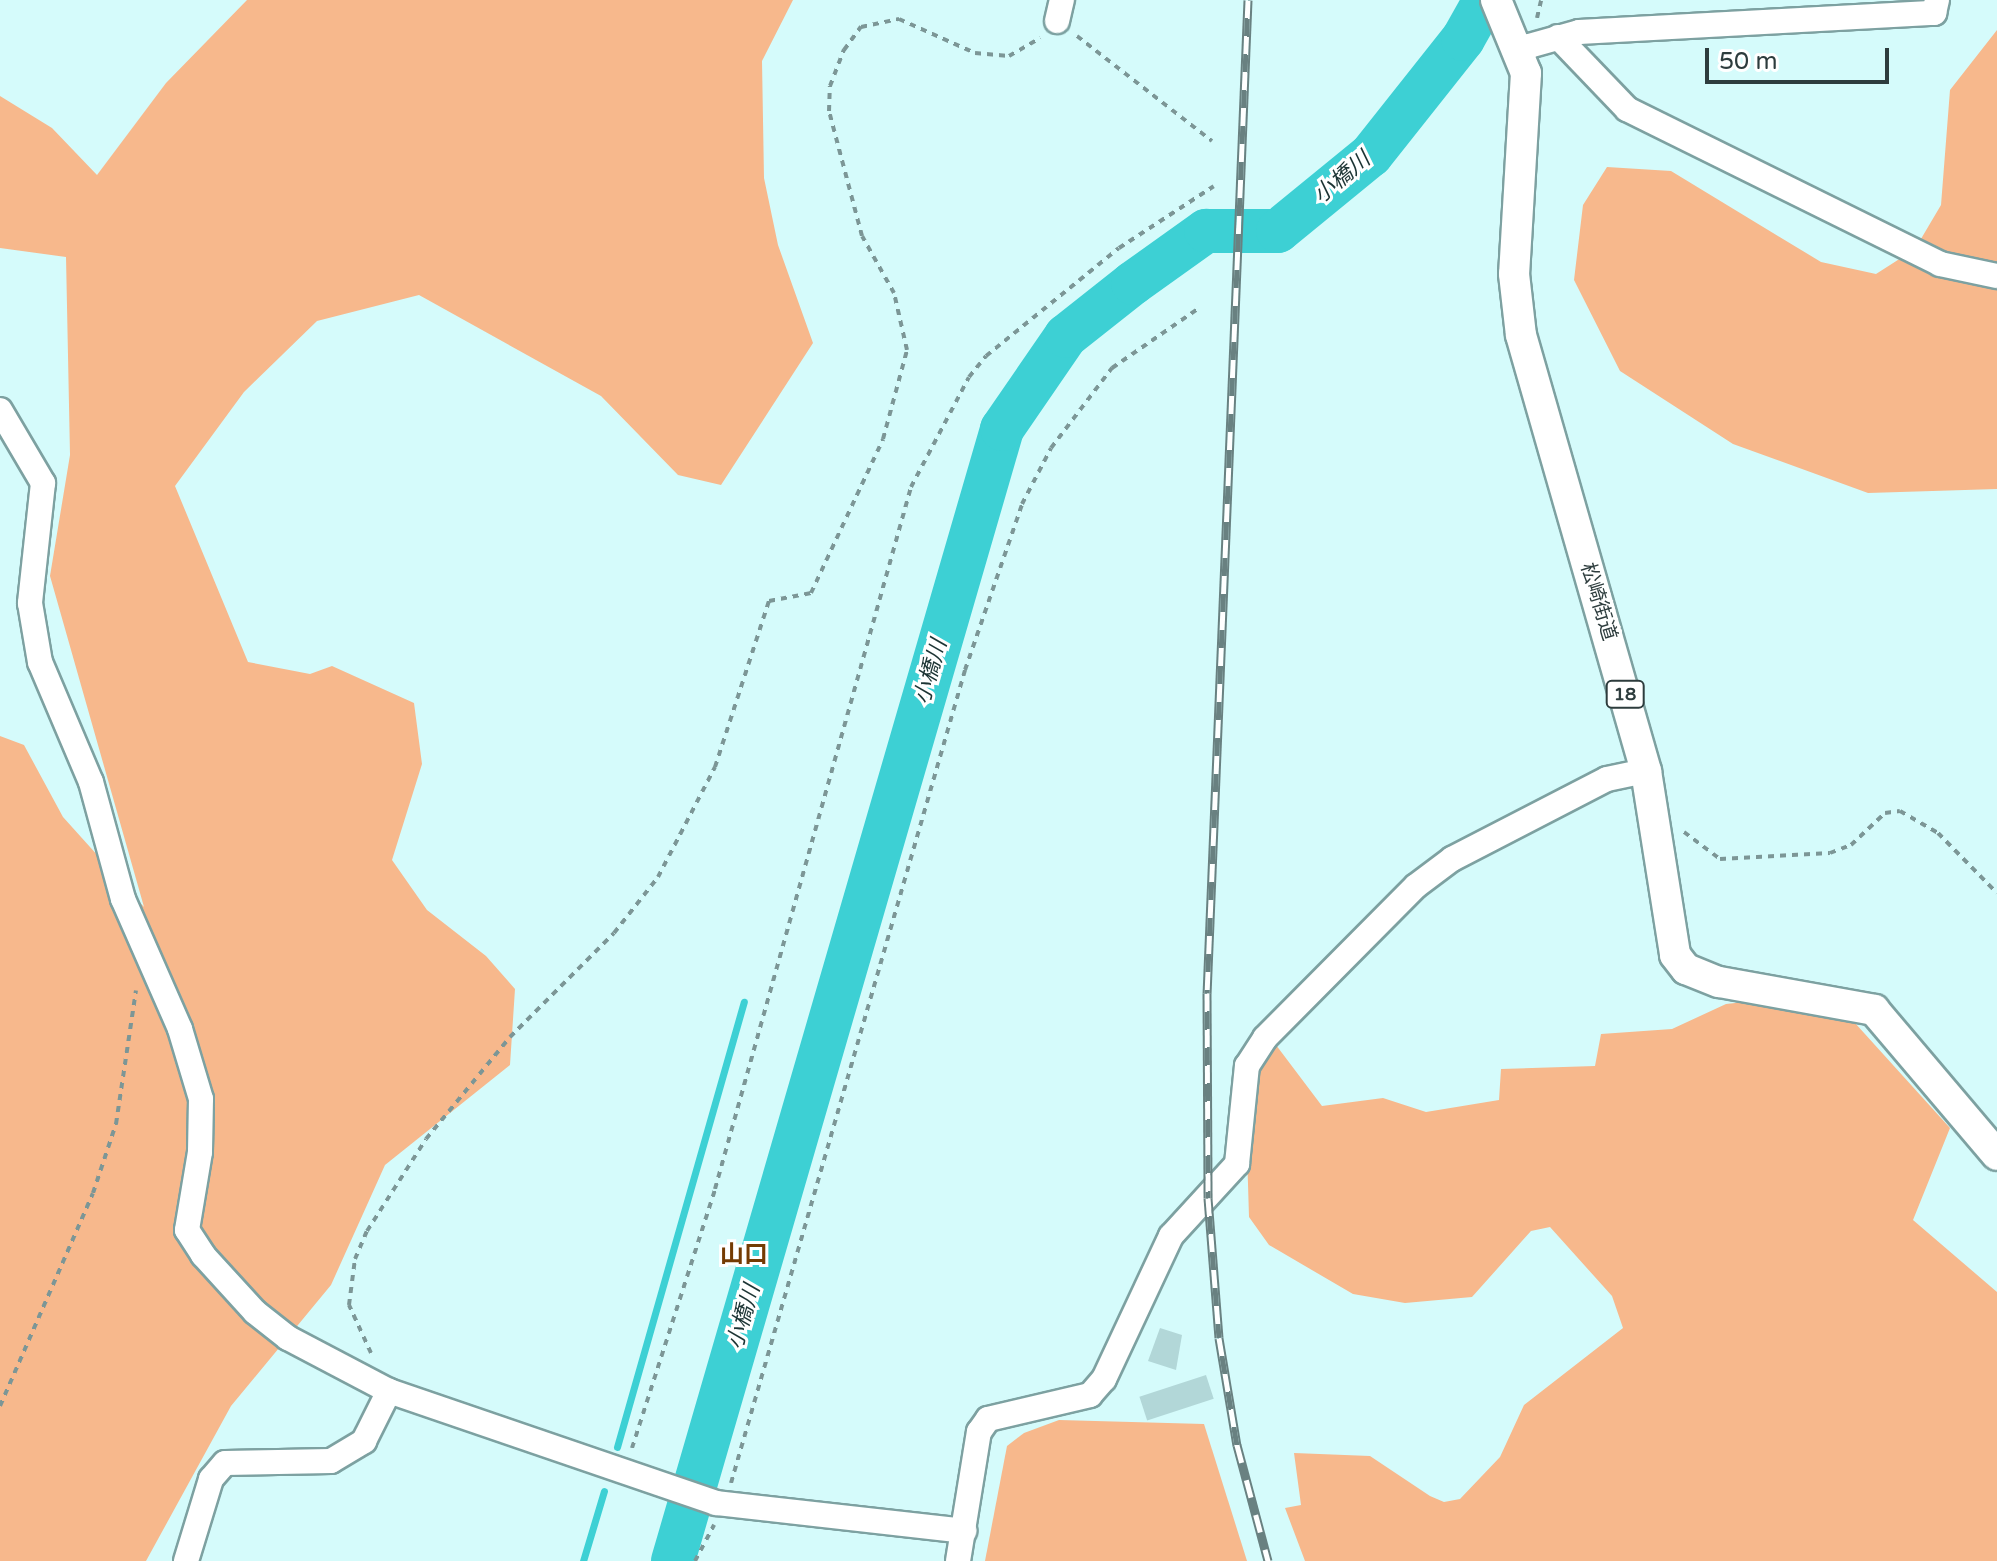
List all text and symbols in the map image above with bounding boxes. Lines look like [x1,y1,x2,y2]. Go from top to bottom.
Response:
scale bar [1709,32,1893,82]
text: 50 m [1719,47,1777,76]
water label: 小橋川 [1308,147,1376,209]
street label: 松崎街道 [1575,560,1621,644]
water label: 小橋川 [909,637,953,707]
road number: 18 [1605,680,1645,708]
district label: 山口 [720,1241,768,1269]
water label: 小橋川 [722,1282,766,1352]

